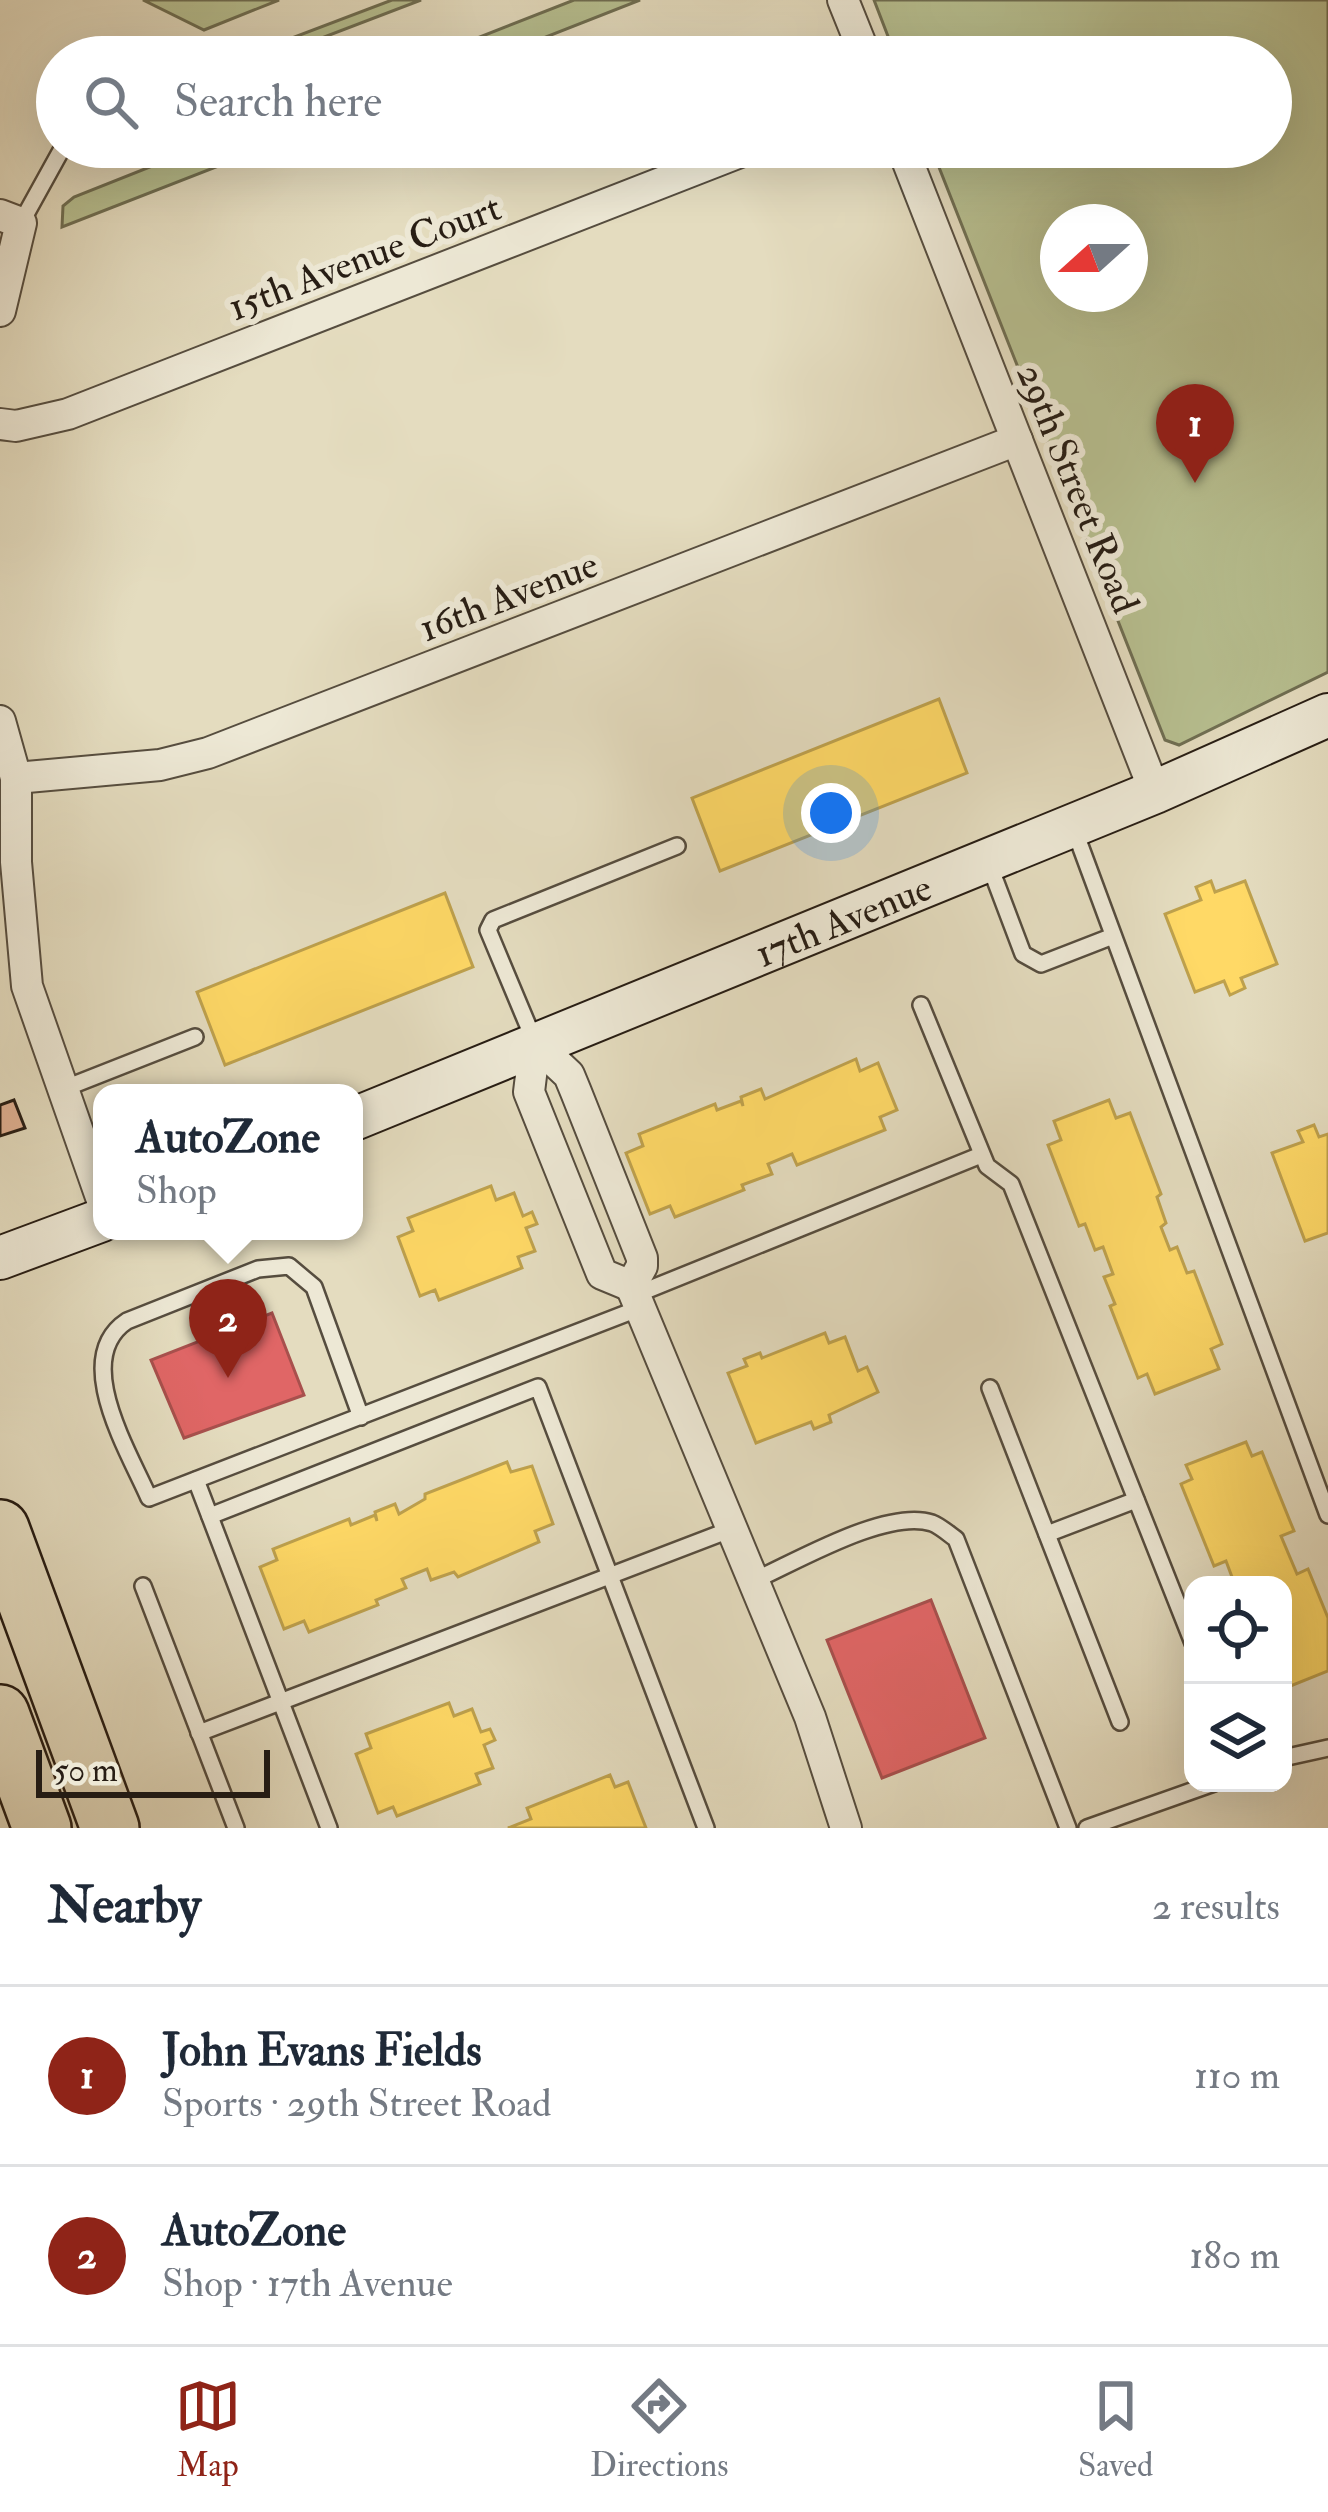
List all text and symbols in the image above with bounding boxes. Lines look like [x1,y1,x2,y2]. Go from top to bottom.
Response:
search box [36,36,1292,168]
icon: search [78,69,144,135]
text: Search here [174,74,382,130]
street label: 15th Avenue Court [221,183,508,332]
north arrow [1040,204,1148,312]
street label: 29th Street Road [1005,357,1150,620]
pin: 1 [1156,384,1234,483]
street label: 16th Avenue [412,540,605,653]
your location [801,783,861,843]
street label: 17th Avenue [748,863,939,979]
popup [93,1084,363,1240]
text: AutoZone [136,1110,320,1166]
text: Shop [136,1166,217,1215]
pin: 2 [189,1279,267,1378]
map controls [1184,1576,1292,1792]
button: locate [1184,1576,1292,1684]
button: layers [1184,1684,1292,1792]
scale bar [36,1744,270,1797]
text: 50 m [54,1750,118,1791]
text: Nearby [48,1874,201,1938]
text: 2 results [1152,1882,1280,1931]
text: John Evans Fields [162,2023,482,2079]
text: 1 [80,2051,94,2100]
text: 110 m [1194,2051,1280,2100]
text: Sports · 29th Street Road [162,2079,552,2128]
text: AutoZone [162,2203,346,2259]
text: 2 [77,2231,97,2280]
text: 180 m [1189,2231,1280,2280]
text: Shop · 17th Avenue [162,2259,453,2308]
tab: Map [175,2373,241,2486]
tab: Directions [590,2373,729,2486]
tab: Saved [1078,2373,1153,2486]

